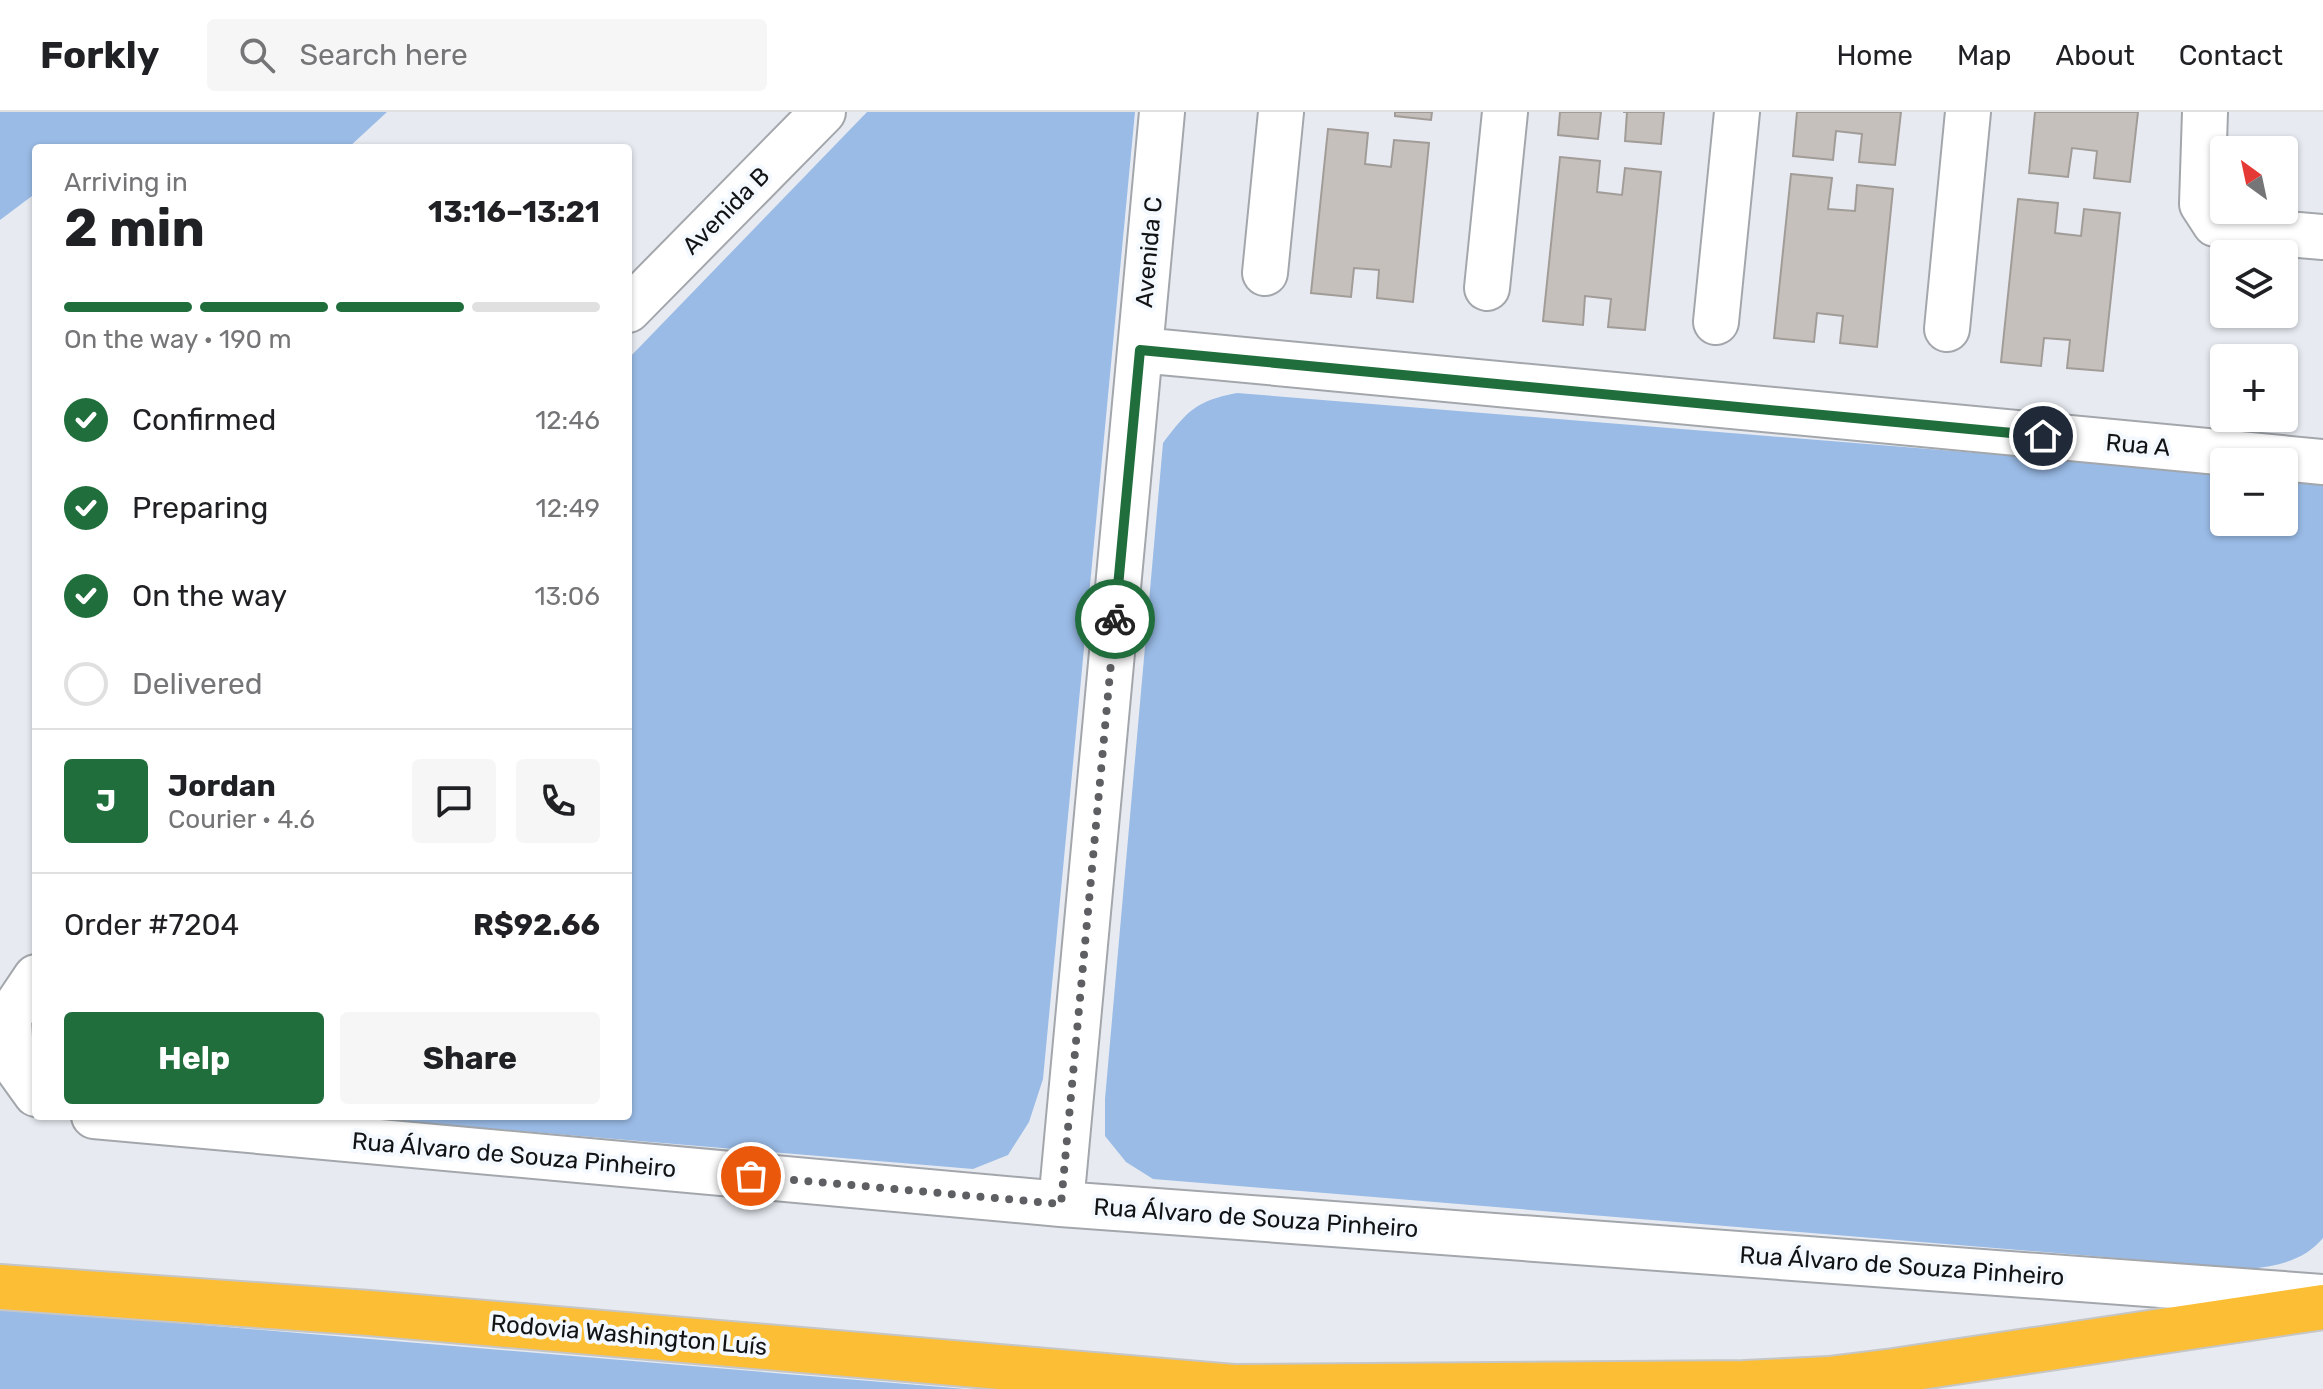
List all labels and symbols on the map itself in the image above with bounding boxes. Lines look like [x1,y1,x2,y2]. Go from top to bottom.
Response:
north arrow [2210,136,2298,224]
street label: Avenida B [677,162,775,260]
street label: Avenida C [1130,195,1168,309]
pin [2009,402,2077,470]
street label: Rua A [2105,428,2171,462]
courier [1075,579,1155,659]
street label: Rua Álvaro de Souza Pinheiro [351,1127,677,1183]
pin [717,1142,785,1210]
street label: Rua Álvaro de Souza Pinheiro [1093,1193,1419,1243]
street label: Rua Álvaro de Souza Pinheiro [1739,1241,2065,1291]
street label: Rodovia Washington Luís [490,1309,768,1361]

